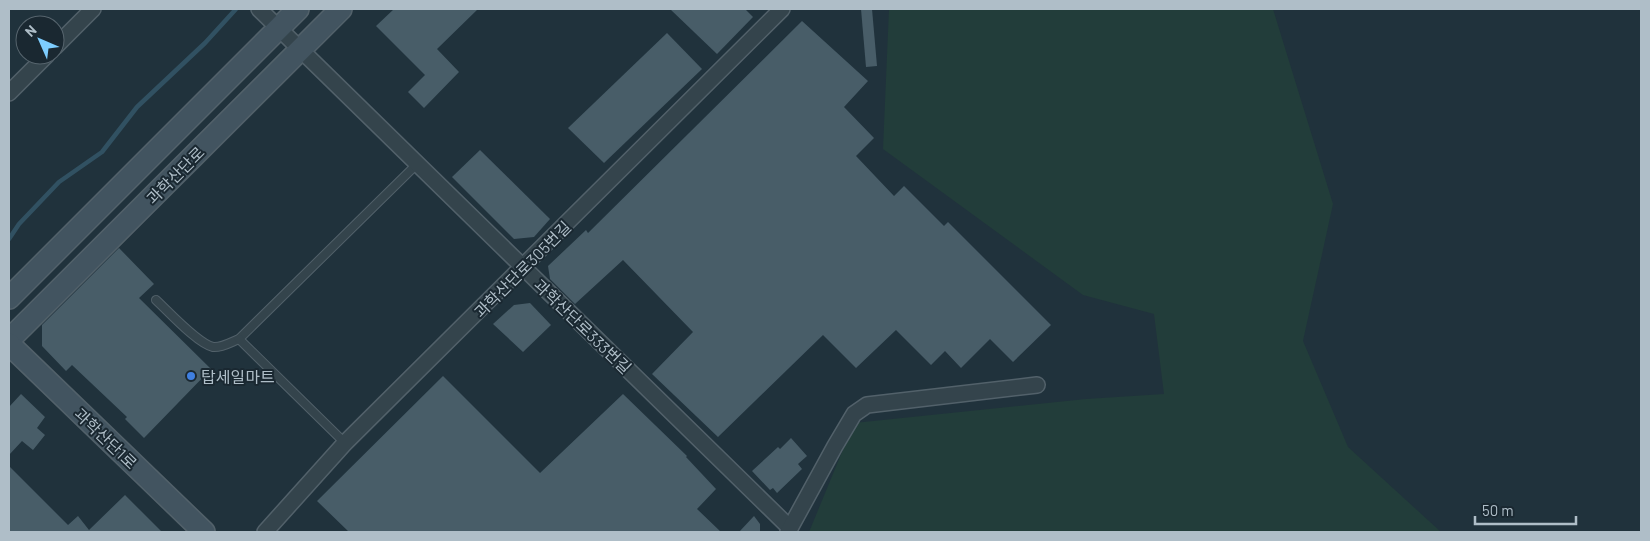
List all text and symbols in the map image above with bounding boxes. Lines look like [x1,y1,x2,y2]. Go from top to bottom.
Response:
north arrow [15,15,65,65]
text: N [21,21,40,40]
street label: 과학산단로 [142,142,208,208]
street label: 과학산단로305번길 [470,217,574,321]
street label: 과학산단로333번길 [530,275,636,377]
place label: 탑세일마트 [201,367,275,386]
marker: 탑세일마트 [185,370,197,382]
street label: 과학산단1로 [71,404,141,473]
scale bar [1475,494,1576,526]
text: 50 m [1482,501,1514,519]

